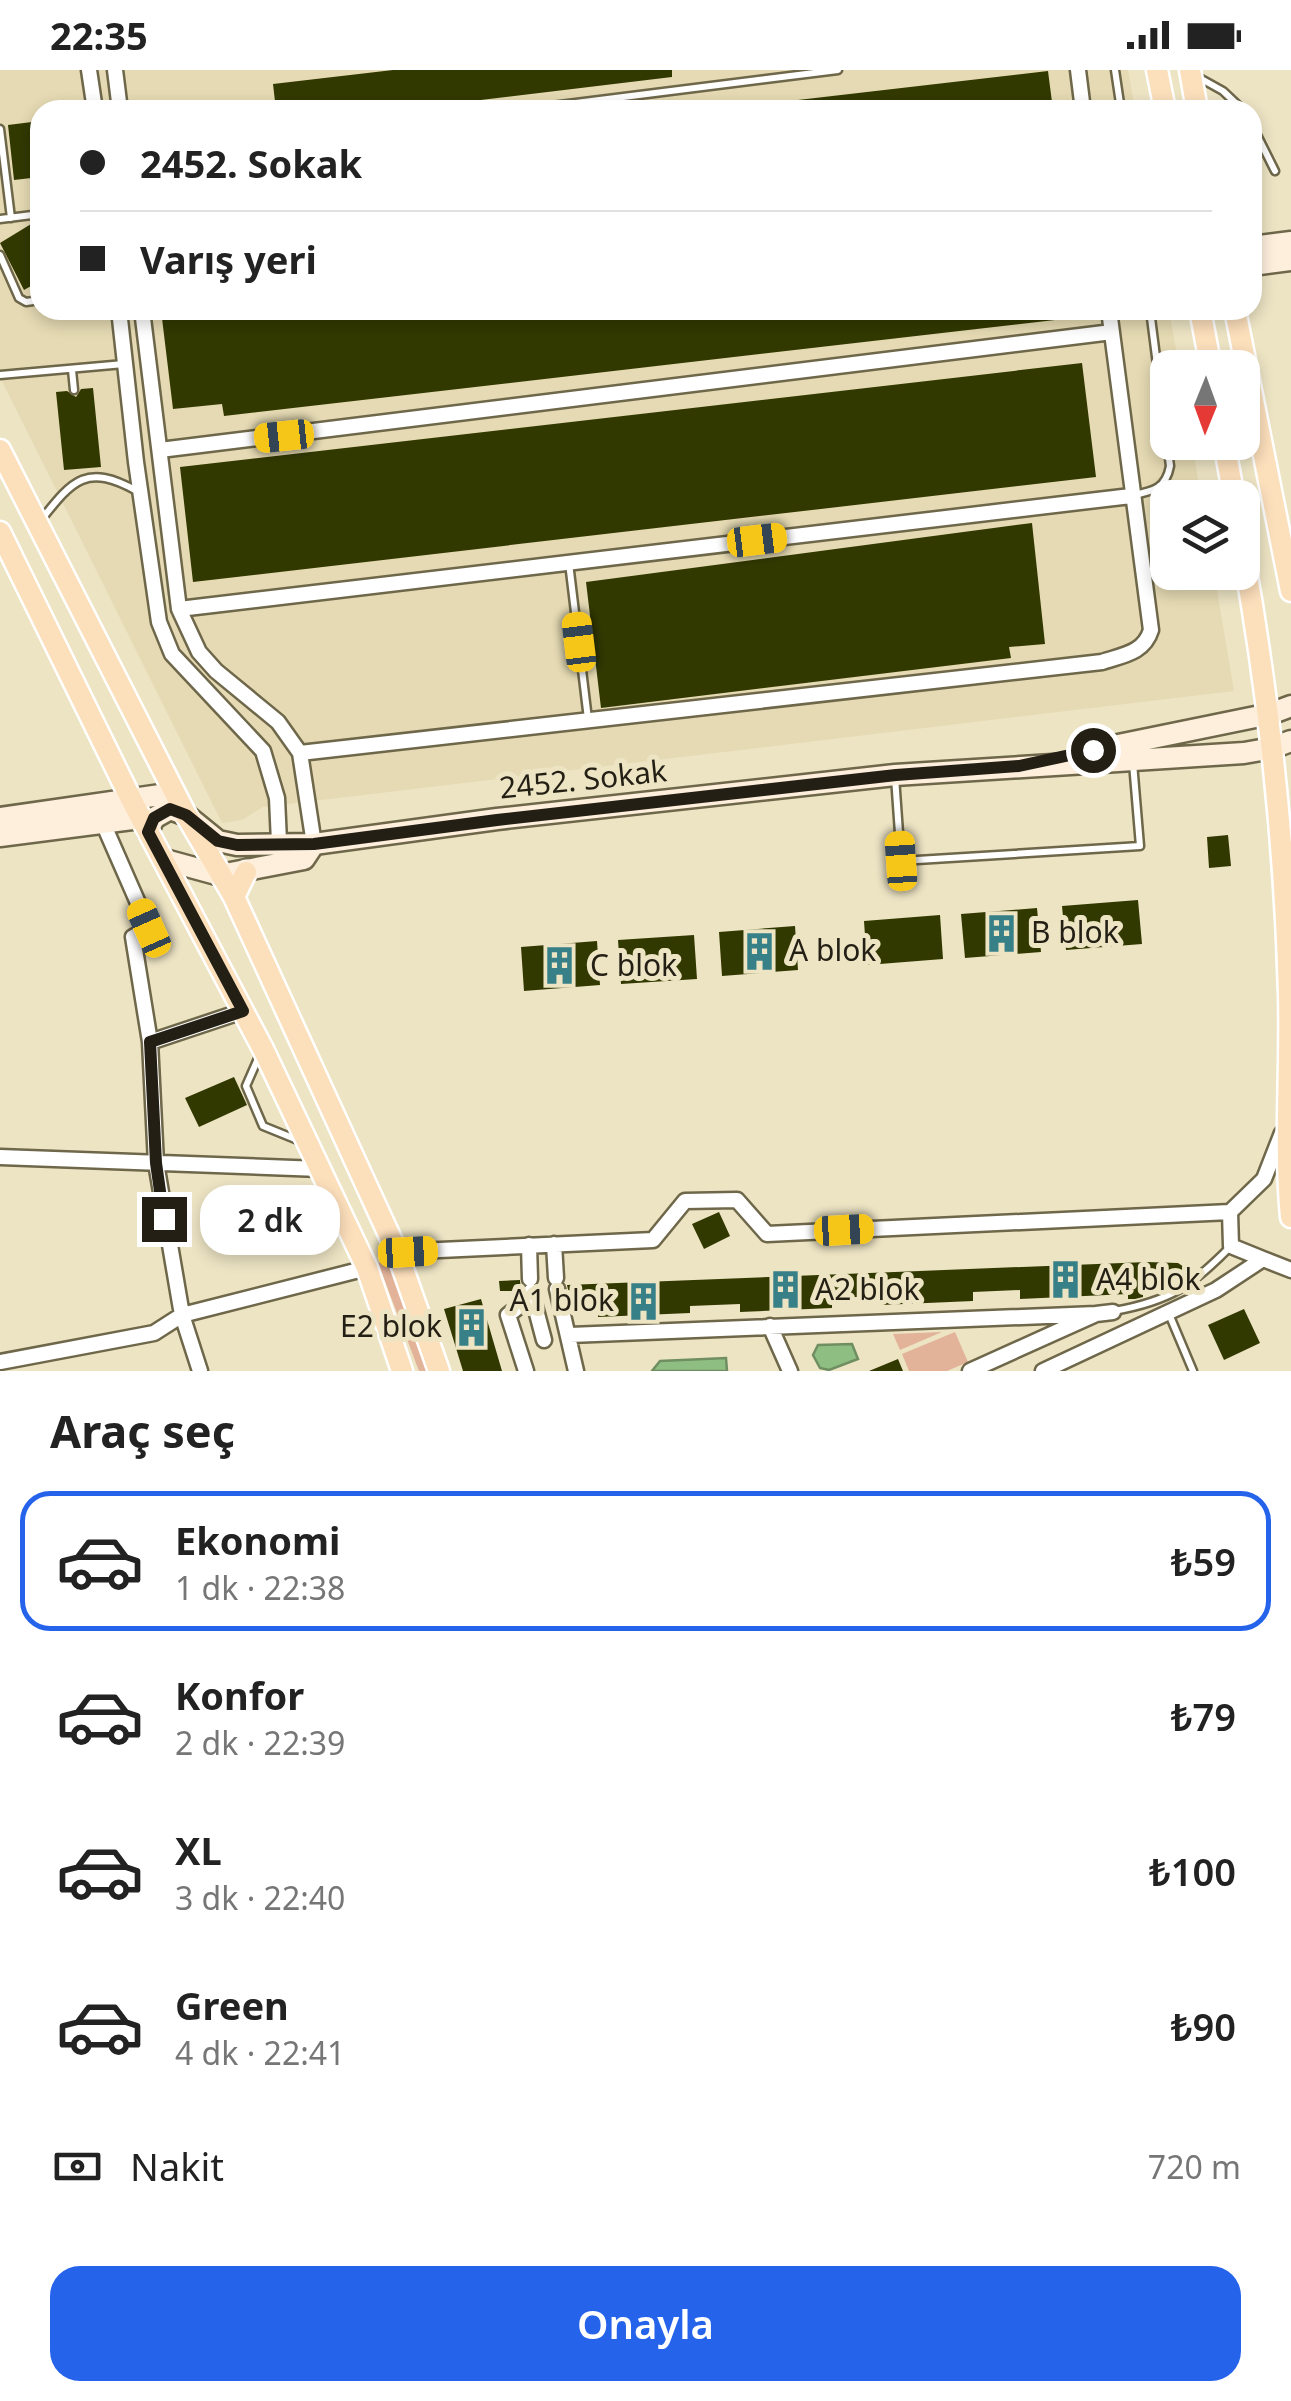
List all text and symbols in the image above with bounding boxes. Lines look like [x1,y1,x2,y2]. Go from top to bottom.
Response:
text: 22:35 [50,9,148,61]
text: 2452. Sokak [140,137,362,189]
text: Varış yeri [140,233,317,285]
north arrow [1150,350,1260,460]
map controls [1150,350,1260,590]
car [253,418,315,454]
button: layers [1150,480,1260,590]
car [725,521,789,559]
car [560,610,598,674]
route start [1071,728,1116,773]
street label: 2452. Sokak [497,749,669,808]
car [884,830,918,892]
car [123,894,175,962]
place label: B blok [1031,911,1119,952]
building icon: B blok [980,912,1022,954]
place label: A blok [789,929,876,970]
building icon: A blok [738,930,780,972]
place label: C blok [590,944,677,985]
building icon: C blok [539,945,581,987]
callout: 2 dk [199,1184,339,1254]
route end [142,1197,187,1242]
text: 2 dk [237,1198,303,1241]
car [813,1213,875,1247]
car [377,1235,439,1269]
place label: A4 blok [1096,1258,1201,1299]
building icon: A4 blok [1045,1259,1087,1301]
place label: A2 blok [815,1268,920,1309]
building icon: A2 blok [764,1269,806,1311]
place label: A1 blok [510,1279,614,1320]
building icon: A1 blok [623,1280,665,1322]
place label: E2 blok [340,1305,442,1346]
building icon: E2 blok [451,1306,493,1348]
text: Araç seç [50,1400,235,1461]
text: Ekonomi [175,1514,340,1566]
icon: car [55,1516,145,1606]
text: ₺59 [1171,1535,1236,1587]
text: 1 dk · 22:38 [175,1566,345,1609]
text: Konfor [175,1669,304,1721]
icon: car [55,1671,145,1761]
text: ₺79 [1171,1690,1236,1742]
text: 2 dk · 22:39 [175,1721,345,1764]
text: XL [175,1824,222,1876]
icon: car [55,1826,145,1916]
text: ₺100 [1149,1845,1236,1897]
text: 3 dk · 22:40 [175,1876,345,1919]
text: Green [175,1979,289,2031]
icon: car [55,1981,145,2071]
text: ₺90 [1171,2000,1236,2052]
text: 4 dk · 22:41 [175,2031,345,2074]
icon: cash [50,2139,105,2194]
text: Nakit [130,2140,224,2192]
text: 720 m [1148,2145,1241,2188]
button: Onayla [50,2266,1241,2381]

